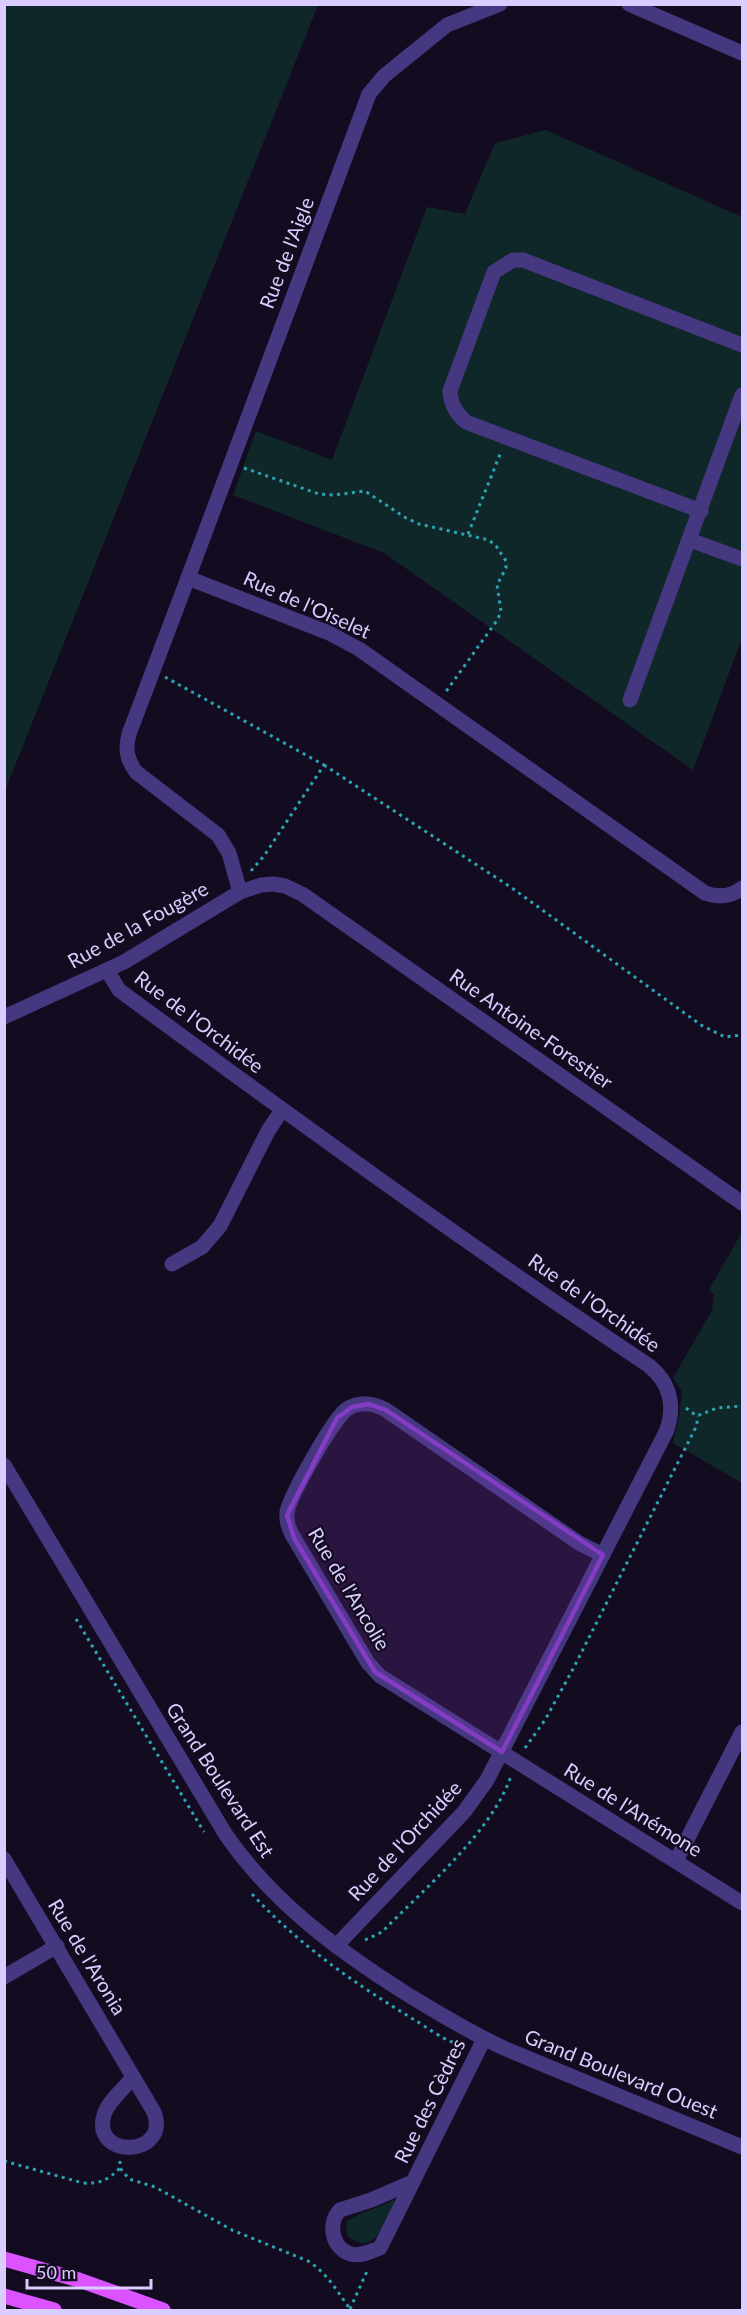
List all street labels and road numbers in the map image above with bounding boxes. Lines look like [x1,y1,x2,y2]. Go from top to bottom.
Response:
street label: Rue de l'Aigle [254,194,318,312]
street label: Rue de l'Oiselet [240,565,375,643]
street label: Rue de la Fougère [63,876,212,973]
street label: Rue Antoine-Forestier [446,963,618,1094]
street label: Rue de l'Orchidée [130,965,269,1077]
street label: Rue de l'Orchidée [524,1248,665,1357]
street label: Rue de l'Ancolie [304,1523,396,1654]
street label: Grand Boulevard Est [162,1698,280,1861]
street label: Rue de l'Anémone [560,1757,707,1861]
street label: Rue de l'Orchidée [343,1775,466,1905]
street label: Rue de l'Aronia [44,1894,132,2019]
street label: Grand Boulevard Ouest [521,2023,721,2123]
street label: Rue des Cèdres [389,2034,470,2167]

